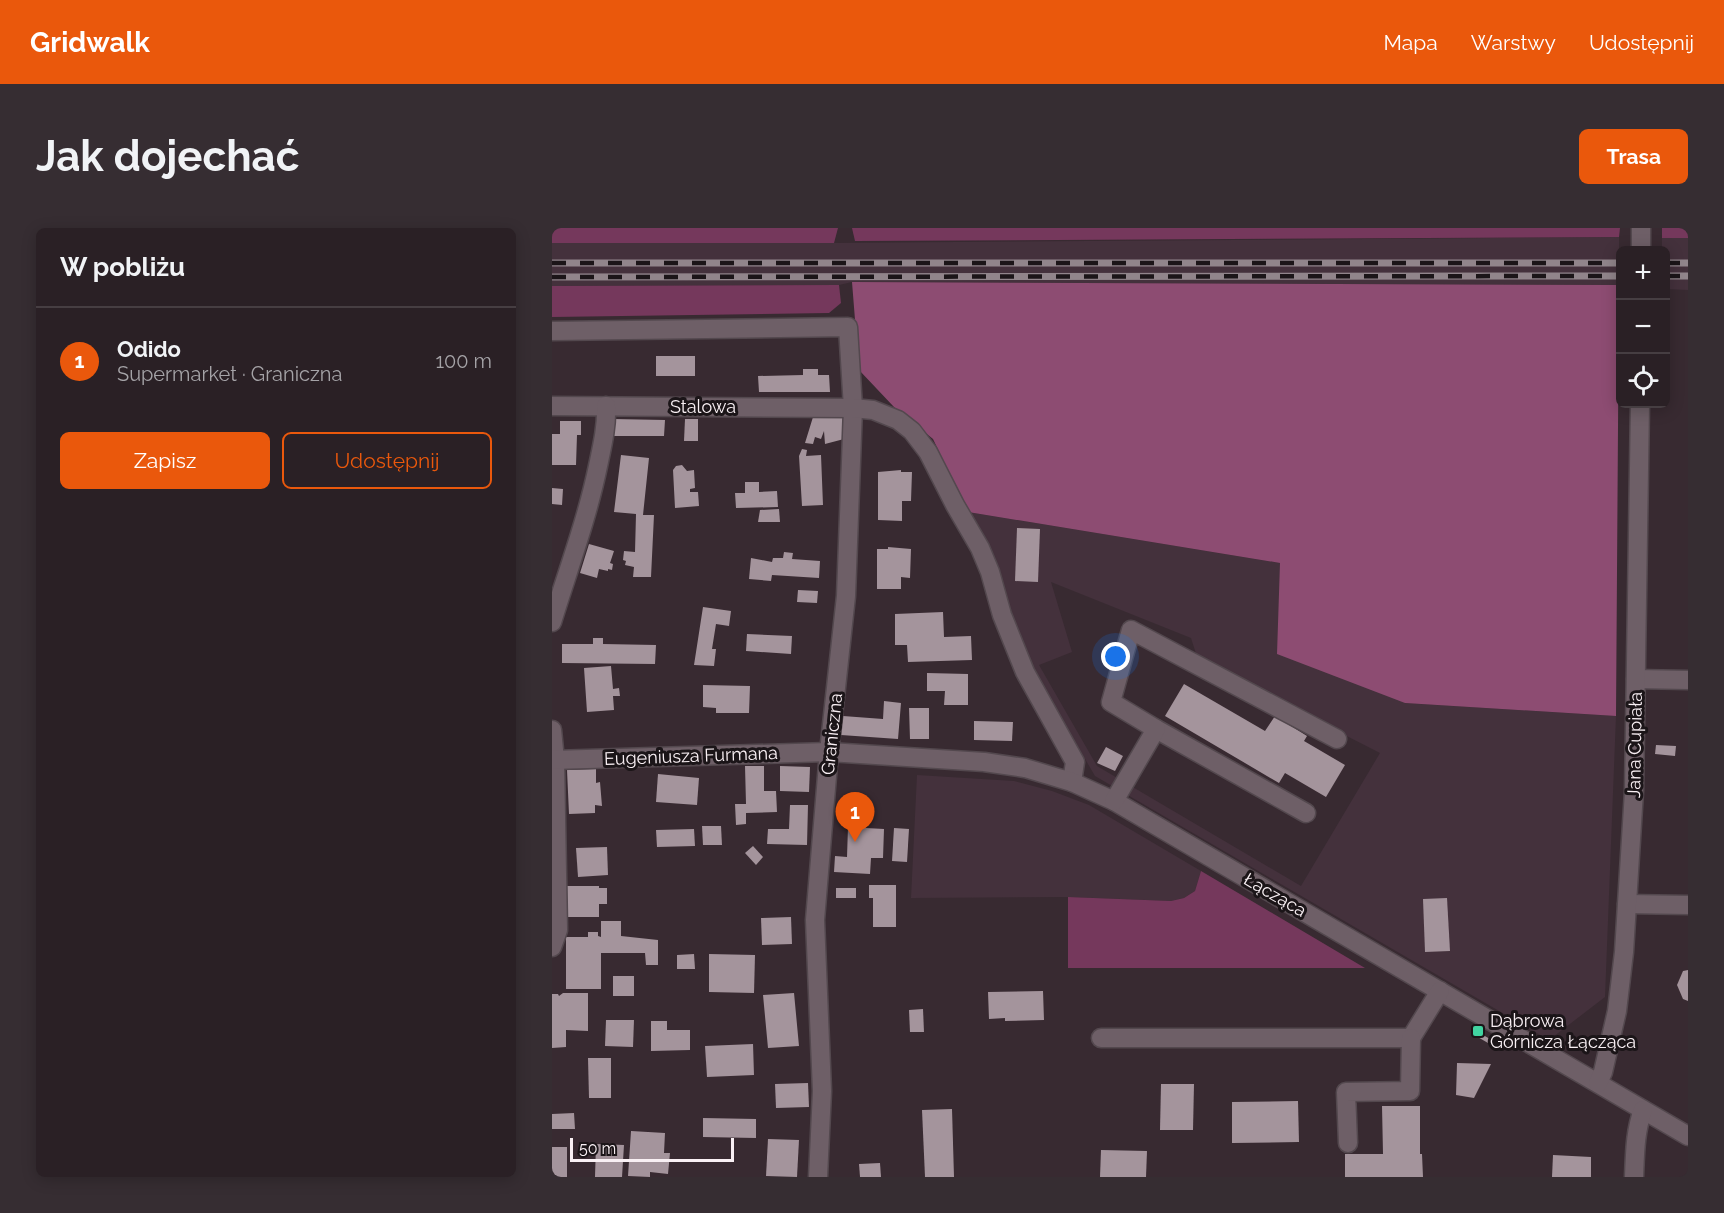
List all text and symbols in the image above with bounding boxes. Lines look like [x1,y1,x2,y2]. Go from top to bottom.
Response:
text: Gridwalk [30,26,150,59]
text: Mapa [1383,30,1438,55]
text: Warstwy [1471,30,1556,55]
text: Udostępnij [1589,30,1694,55]
button: Trasa [1579,129,1688,184]
text: Jak dojechać [36,132,299,181]
map controls [1616,246,1670,408]
button: + [1616,246,1670,300]
text: W pobliżu [60,252,185,282]
button: − [1616,300,1670,354]
text: Odido [117,336,181,362]
text: 1 [75,349,84,373]
text: 100 m [435,349,492,373]
button: locate [1616,354,1670,408]
text: Supermarket · Graniczna [117,362,342,386]
street label: Stalowa [670,396,736,417]
button: Zapisz [60,432,270,489]
button: Udostępnij [282,432,492,489]
your location [1101,642,1130,671]
street label: Graniczna [817,692,846,776]
street label: Jana Cupiała [1623,692,1646,798]
street label: Eugeniusza Furmana [604,742,778,769]
pin: 1 [836,792,874,842]
street label: Łącząca [1240,868,1310,921]
place label: Dąbrowa Górnicza Łącząca [1490,1010,1636,1052]
marker: Dąbrowa Górnicza Łącząca [1471,1024,1485,1038]
scale bar [570,1135,734,1162]
text: 50 m [579,1139,616,1158]

